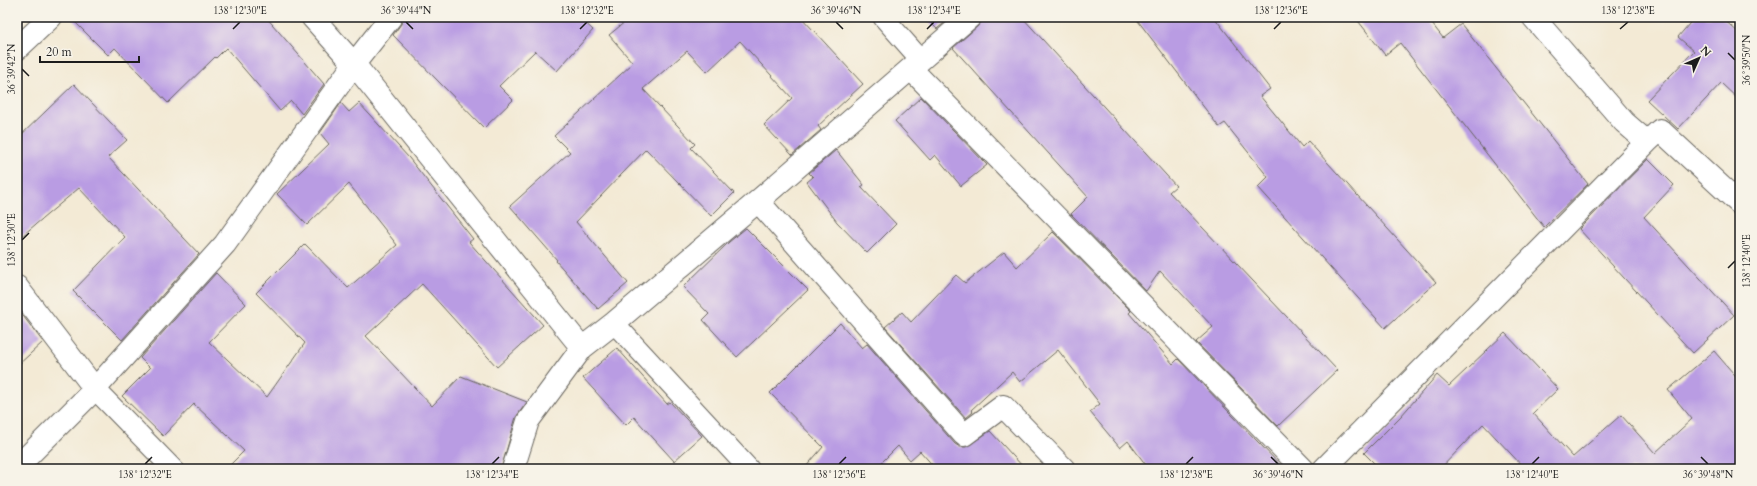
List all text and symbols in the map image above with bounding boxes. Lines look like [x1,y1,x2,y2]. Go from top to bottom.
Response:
text: 138°12'30"E [213,4,267,18]
text: 36°39'44"N [381,4,432,18]
text: 138°12'32"E [560,4,614,18]
text: 36°39'46"N [811,4,862,18]
text: 138°12'34"E [907,4,961,18]
text: 138°12'36"E [1254,4,1308,18]
text: 138°12'38"E [1601,4,1655,18]
text: 36°39'50"N [1740,34,1754,85]
scale bar [40,38,139,64]
north arrow [1679,38,1719,78]
text: 36°39'42"N [5,43,19,94]
text: N [1697,43,1715,60]
text: 20 m [46,44,73,60]
text: 138°12'30"E [5,213,19,267]
text: 138°12'40"E [1740,234,1754,288]
text: 138°12'32"E [118,468,172,482]
text: 138°12'34"E [465,468,519,482]
text: 138°12'36"E [812,468,866,482]
text: 138°12'38"E [1159,468,1213,482]
text: 36°39'46"N [1253,468,1304,482]
text: 138°12'40"E [1505,468,1559,482]
text: 36°39'48"N [1683,468,1734,482]

